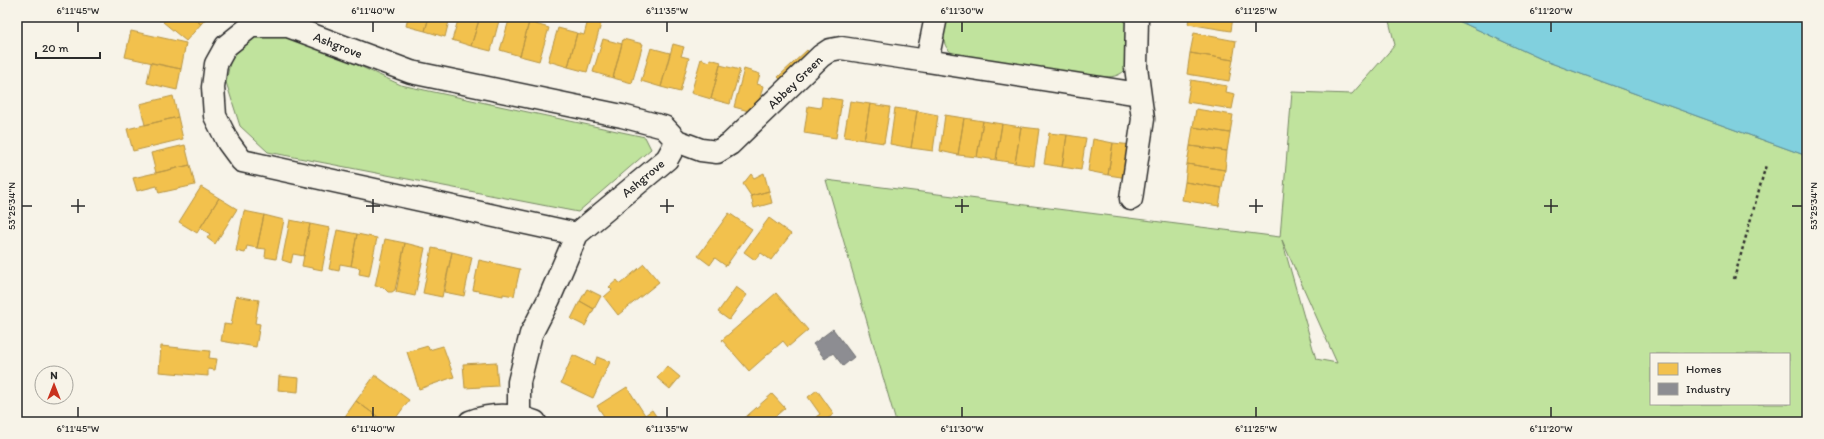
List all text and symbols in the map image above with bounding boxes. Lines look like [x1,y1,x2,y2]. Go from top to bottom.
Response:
text: 6°11'45"W [57,4,100,17]
text: 6°11'40"W [351,4,395,17]
text: 6°11'35"W [646,4,689,17]
text: 6°11'30"W [940,4,984,17]
text: 6°11'25"W [1235,4,1277,17]
text: 6°11'20"W [1530,4,1573,17]
street label: Ashgrove [311,29,365,61]
scale bar [36,34,100,60]
text: 20 m [42,41,69,55]
street label: Abbey Green [764,52,826,112]
street label: Ashgrove [618,156,668,200]
text: 53°25'34"N [5,182,18,230]
text: 53°25'34"N [1807,182,1820,230]
legend [1650,353,1790,405]
text: Homes [1686,362,1722,376]
north arrow [34,365,74,405]
text: N [50,369,58,382]
text: Industry [1686,382,1731,396]
text: 6°11'45"W [57,422,100,435]
text: 6°11'40"W [351,422,395,435]
text: 6°11'35"W [646,422,689,435]
text: 6°11'30"W [940,422,984,435]
text: 6°11'25"W [1235,422,1277,435]
text: 6°11'20"W [1530,422,1573,435]

